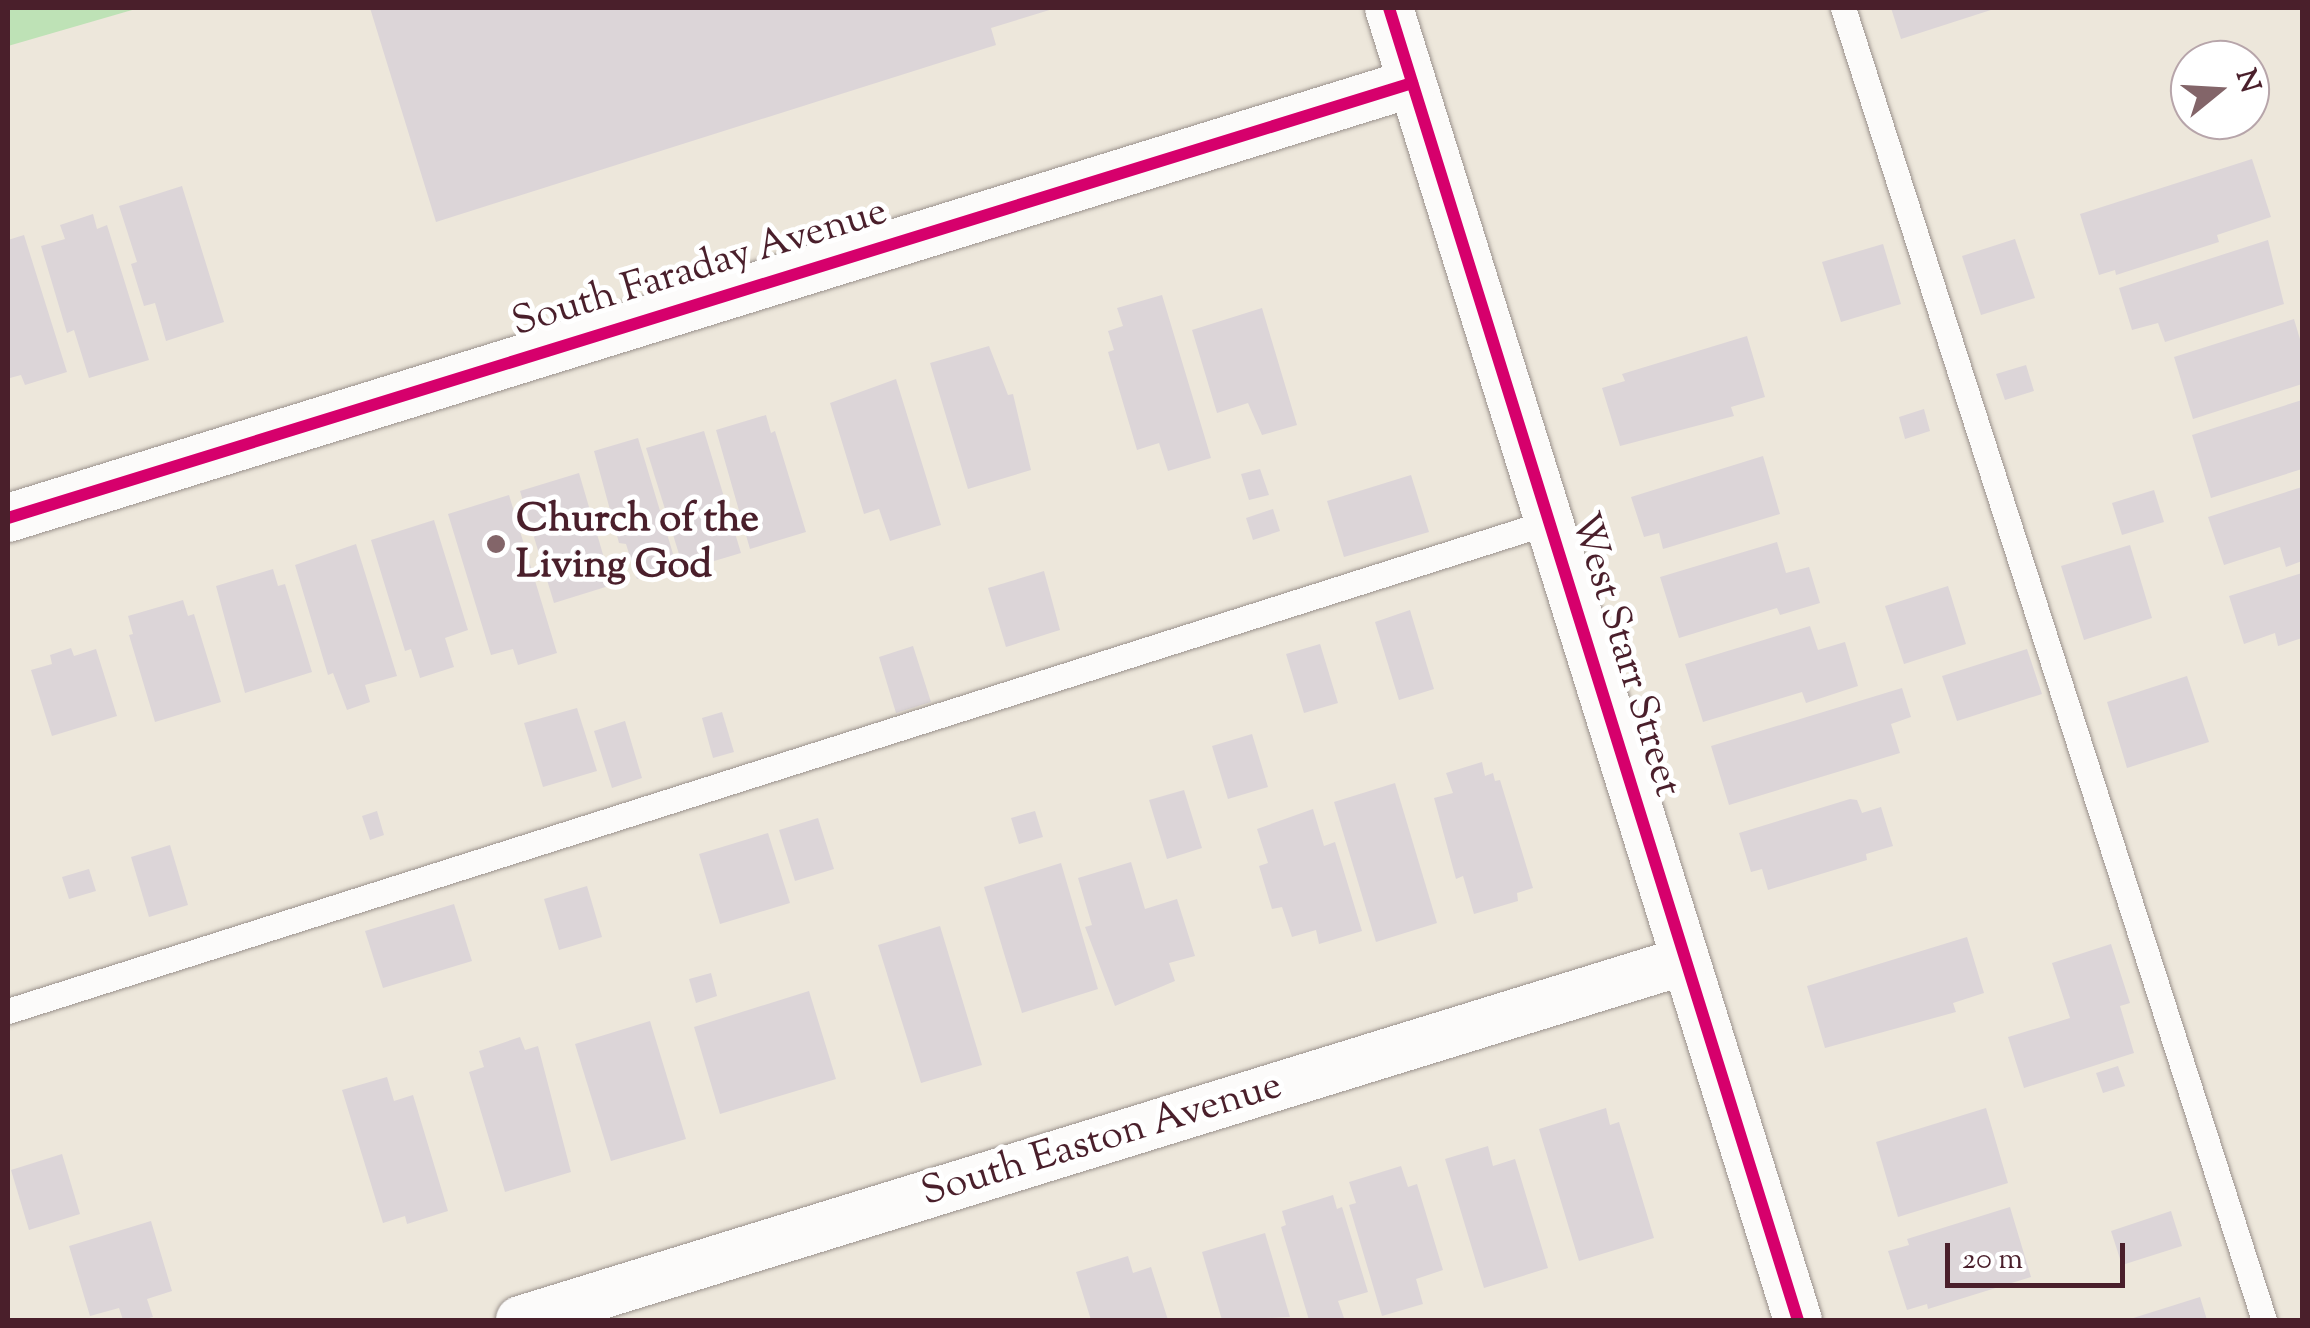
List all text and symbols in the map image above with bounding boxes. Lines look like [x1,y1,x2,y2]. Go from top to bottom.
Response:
north arrow [2170,40,2270,140]
text: N [2224,65,2269,98]
street label: South Faraday Avenue [507,189,893,349]
place label: Church of the Living God [516,497,759,591]
street label: West Starr Street [1558,507,1690,803]
marker: Church of the Living God [485,533,507,555]
street label: South Easton Avenue [916,1063,1288,1219]
scale bar [1950,1223,2130,1285]
text: 20 m [1962,1239,2023,1282]

